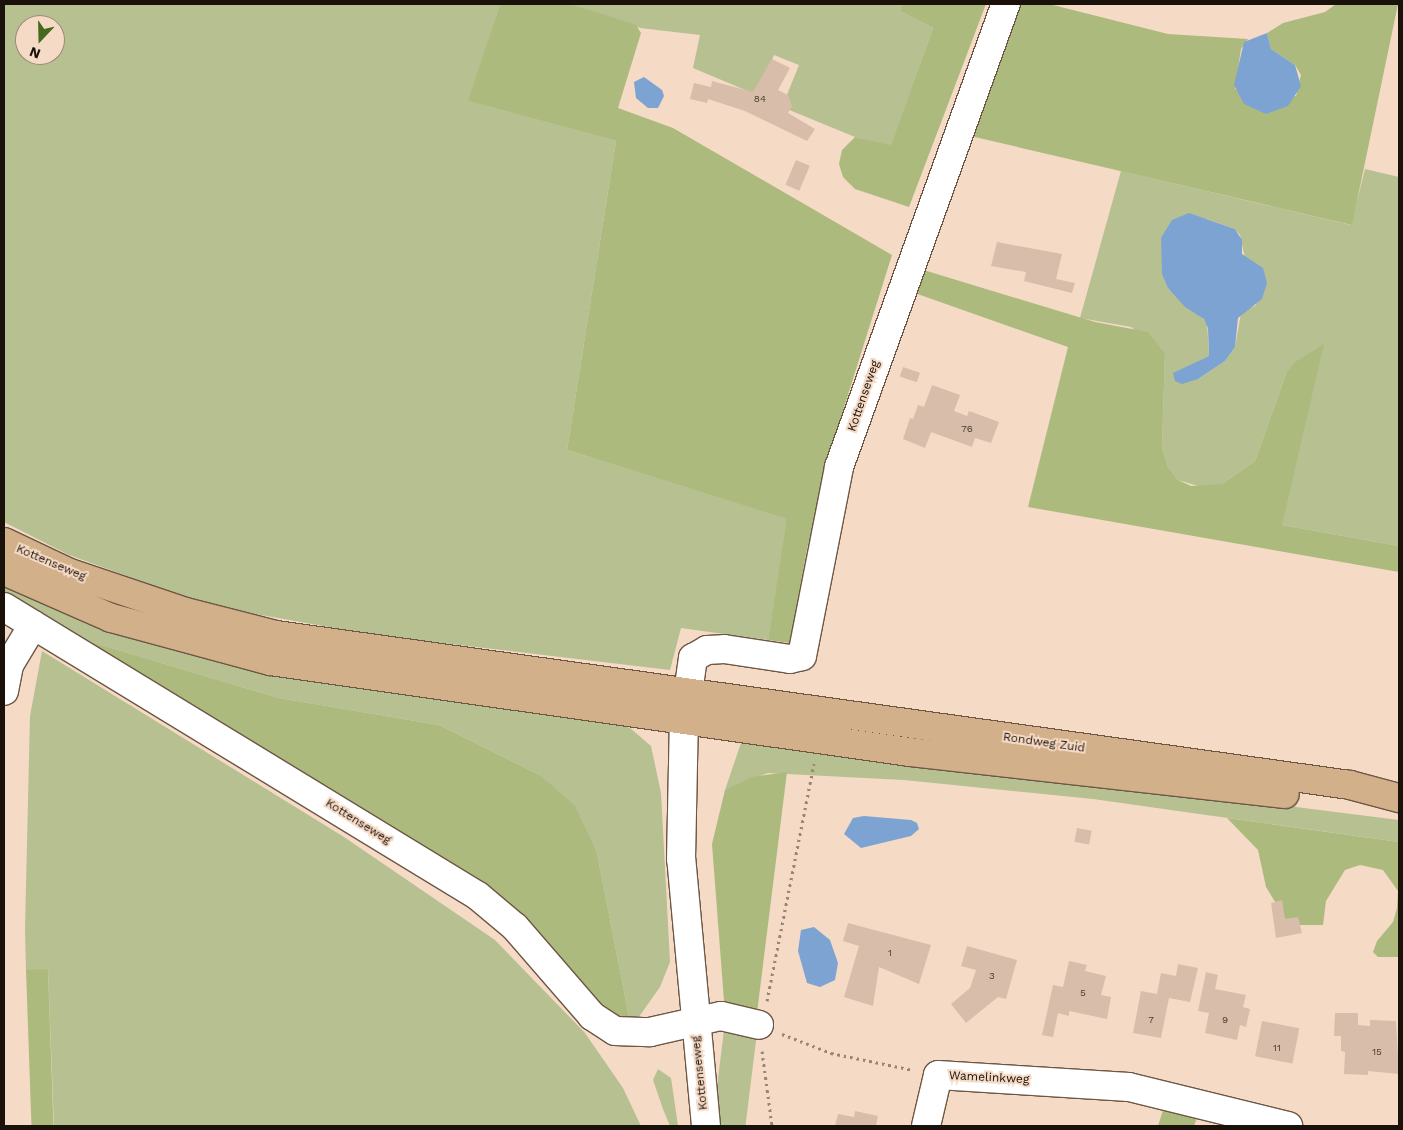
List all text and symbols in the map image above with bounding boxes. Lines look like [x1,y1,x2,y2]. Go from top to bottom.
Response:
north arrow [15,15,65,65]
text: N [27,44,43,62]
house number: 84 [754,93,766,105]
street label: Kottenseweg [845,359,883,433]
house number: 76 [961,423,973,435]
street label: Kottenseweg [14,542,88,584]
street label: Rondweg Zuid [1002,730,1086,756]
street label: Kottenseweg [323,796,393,848]
house number: 1 [888,947,892,959]
house number: 3 [989,970,995,982]
house number: 5 [1080,987,1086,999]
house number: 7 [1148,1014,1154,1026]
house number: 9 [1222,1014,1228,1026]
street label: Kottenseweg [689,1035,711,1111]
house number: 11 [1273,1042,1281,1054]
house number: 15 [1372,1046,1382,1058]
street label: Wamelinkweg [948,1069,1030,1087]

